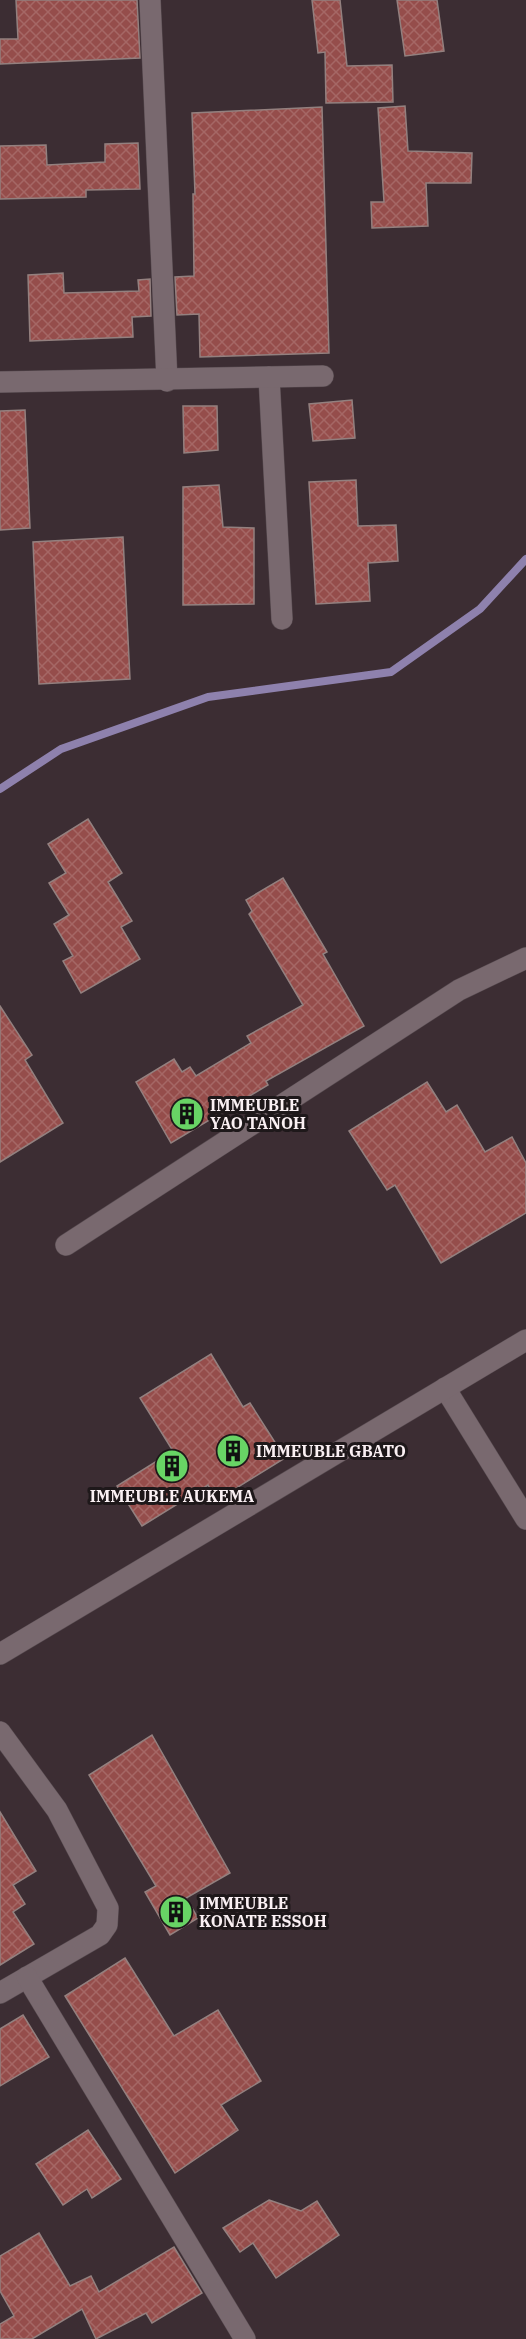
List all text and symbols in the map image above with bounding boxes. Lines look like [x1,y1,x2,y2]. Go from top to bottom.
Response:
place label: IMMEUBLE YAO TANOH [210,1095,306,1133]
building icon: IMMEUBLE YAO TANOH [169,1096,205,1132]
building icon: IMMEUBLE GBATO [215,1433,251,1469]
place label: IMMEUBLE GBATO [256,1441,406,1461]
building icon: IMMEUBLE AUKEMA [154,1448,190,1484]
place label: IMMEUBLE AUKEMA [90,1486,254,1506]
place label: IMMEUBLE KONATE ESSOH [199,1893,327,1931]
building icon: IMMEUBLE KONATE ESSOH [158,1894,194,1930]

